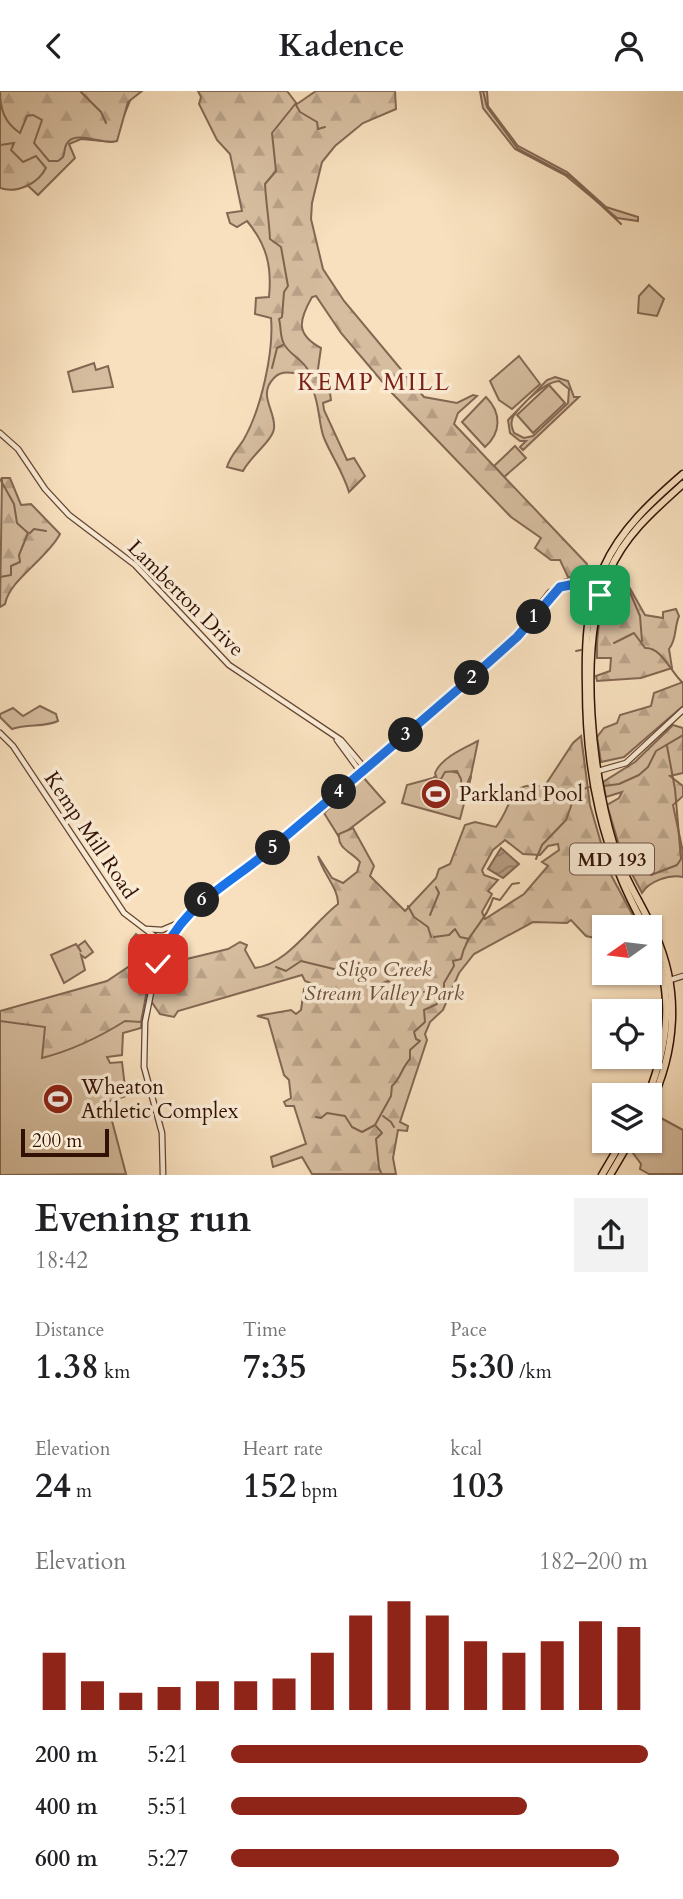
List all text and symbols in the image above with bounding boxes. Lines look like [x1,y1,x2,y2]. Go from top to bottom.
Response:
text: Kadence [278,24,405,68]
icon: back [35,27,73,65]
icon: person [610,27,648,65]
district label: KEMP MILL [297,366,451,399]
street label: Lamberton Drive [121,534,250,663]
pin [570,565,630,625]
icon: arrive [581,576,619,614]
pin: 1 [516,599,552,635]
text: 1 [529,603,538,629]
pin: 2 [454,661,490,695]
text: 2 [467,664,476,690]
pin: 3 [388,717,424,753]
text: 3 [401,721,410,747]
street label: Kemp Mill Road [37,766,144,905]
pin: 4 [322,775,356,809]
sports icon: Parkland Pool [419,777,453,811]
text: 4 [334,778,343,804]
place label: Parkland Pool [459,780,583,809]
pin: 5 [256,831,290,865]
text: 5 [268,834,277,860]
road number: MD 193 [570,843,654,874]
pin: 6 [184,883,220,917]
text: 6 [197,886,206,912]
north arrow [592,915,662,985]
map controls [592,915,662,1153]
pin [128,934,188,994]
icon: check [139,945,177,983]
park label: Sligo Creek Stream Valley Park [304,955,464,1008]
button: locate [592,999,662,1069]
place label: Wheaton Athletic Complex [80,1073,239,1126]
sports icon: Wheaton Athletic Complex [41,1082,75,1116]
button: layers [592,1083,662,1153]
scale bar [21,1125,108,1157]
text: 200 m [32,1128,82,1154]
text: Evening run [35,1193,251,1245]
button: share [574,1198,648,1272]
text: 18:42 [35,1245,88,1276]
text: Distance [35,1317,104,1343]
text: Time [243,1317,287,1343]
text: Pace [450,1317,487,1343]
text: 1.38 [35,1343,99,1391]
text: 7:35 [243,1343,307,1391]
text: 5:30 [450,1343,514,1391]
text: km [99,1359,130,1385]
text: /km [514,1359,552,1385]
text: Elevation [35,1436,110,1462]
text: Heart rate [243,1436,323,1462]
text: kcal [450,1436,482,1462]
text: 24 [35,1462,71,1510]
text: 152 [243,1462,296,1510]
text: 103 [450,1462,504,1510]
text: m [71,1478,92,1504]
text: bpm [296,1478,338,1504]
text: Elevation [35,1546,126,1577]
text: 182–200 m [539,1546,648,1577]
text: 200 m [35,1739,98,1770]
text: 5:21 [147,1739,188,1770]
text: 400 m [35,1791,98,1822]
text: 5:51 [147,1791,188,1822]
text: 600 m [35,1843,98,1874]
text: 5:27 [147,1843,188,1874]

